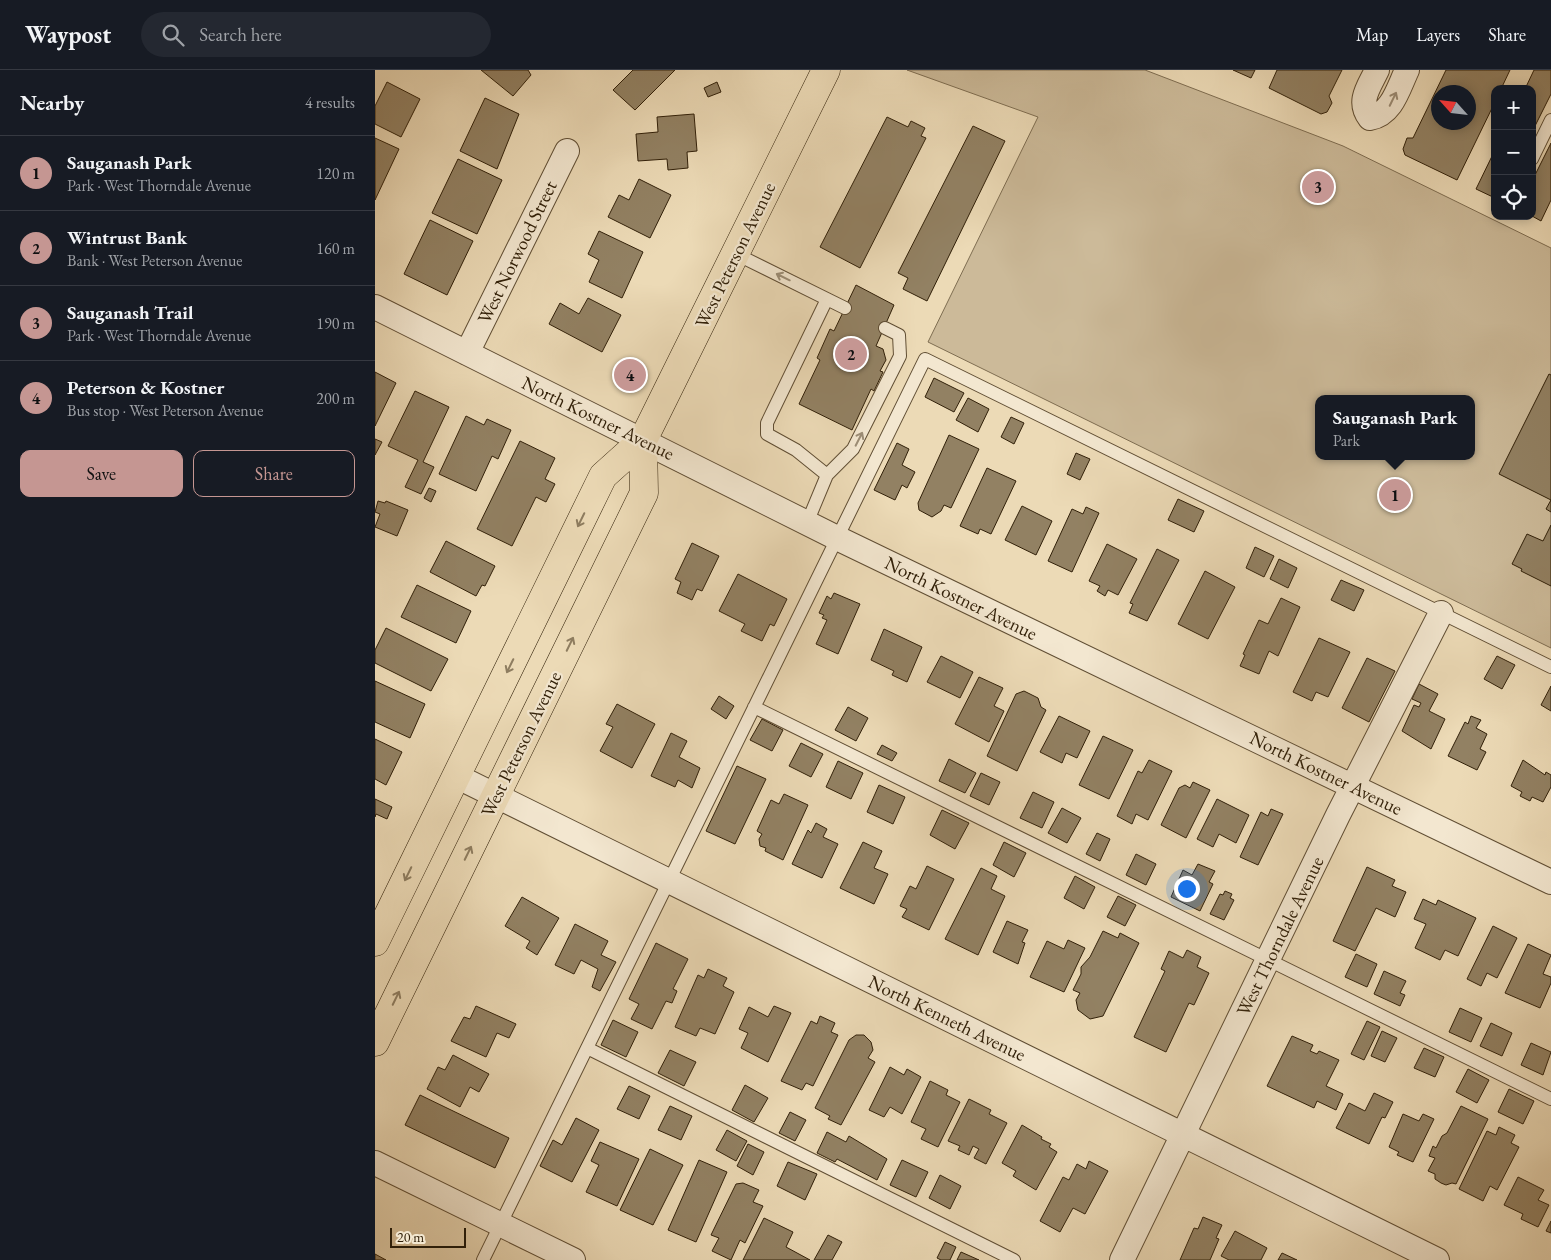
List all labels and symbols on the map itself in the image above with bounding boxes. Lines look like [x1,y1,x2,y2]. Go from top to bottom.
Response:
north arrow [1431,85,1476,130]
one-way arrow [1389,92,1398,107]
pin: 3 [1302,168,1334,206]
street label: West Norwood Street [472,176,562,328]
street label: West Peterson Avenue [689,178,781,332]
one-way arrow [776,272,791,281]
pin: 2 [835,335,867,373]
pin: 4 [614,356,646,394]
street label: North Kostner Avenue [518,370,678,466]
one-way arrow [854,431,864,446]
pin: 1 [1379,476,1411,514]
one-way arrow [576,512,586,527]
street label: North Kostner Avenue [881,550,1041,646]
one-way arrow [566,637,575,652]
one-way arrow [505,658,515,673]
street label: West Peterson Avenue [475,667,567,821]
street label: North Kostner Avenue [1246,725,1406,821]
one-way arrow [463,845,473,860]
street label: West Thorndale Avenue [1230,852,1330,1020]
one-way arrow [403,867,413,882]
your location [1174,876,1200,902]
street label: North Kenneth Avenue [864,969,1030,1067]
one-way arrow [392,991,402,1006]
scale bar [390,1225,466,1248]

